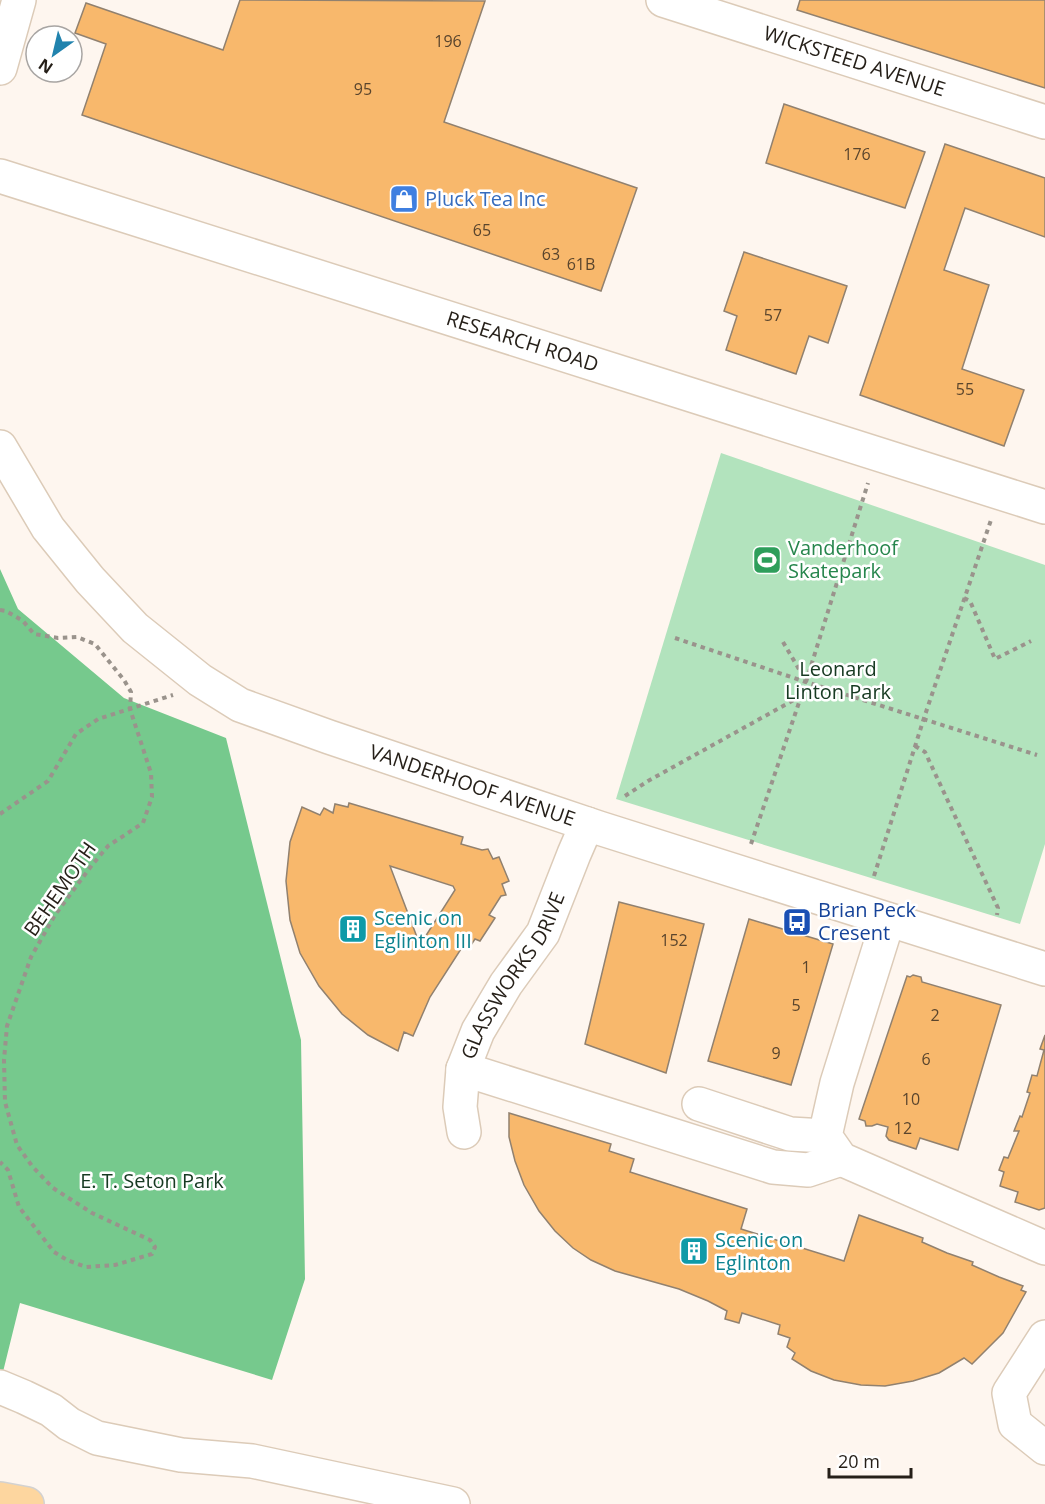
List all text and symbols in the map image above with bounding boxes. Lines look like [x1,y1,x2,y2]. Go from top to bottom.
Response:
street label: WICKSTEED AVENUE [760,19,949,102]
north arrow [24,24,84,84]
house number: 196 [434,30,462,52]
text: N [34,54,57,79]
house number: 95 [354,78,372,100]
house number: 176 [843,143,871,165]
shop icon: Pluck Tea Inc [388,183,420,215]
place label: Pluck Tea Inc [425,185,546,212]
house number: 65 [473,219,491,241]
house number: 63 [542,243,560,265]
house number: 61B [567,253,595,275]
street label: RESEARCH ROAD [443,304,602,378]
house number: 57 [764,304,782,326]
house number: 55 [956,378,974,400]
place label: Vanderhoof Skatepark [788,534,899,584]
sports icon: Vanderhoof Skatepark [751,544,783,576]
park label: Leonard Linton Park [785,655,892,705]
street label: VANDERHOOF AVENUE [366,738,579,832]
street label: BEHEMOTH [17,836,102,941]
street label: GLASSWORKS DRIVE [454,888,571,1063]
place label: Brian Peck Cresent [818,896,917,946]
place label: Scenic on Eglinton III [374,904,472,954]
bus stop icon: Brian Peck Cresent [781,906,813,938]
building icon: Scenic on Eglinton III [337,913,369,945]
house number: 152 [660,929,688,951]
house number: 1 [801,956,811,978]
house number: 5 [791,994,801,1016]
house number: 2 [930,1004,940,1026]
house number: 9 [771,1042,781,1064]
house number: 6 [921,1048,931,1070]
house number: 10 [902,1088,920,1110]
house number: 12 [894,1117,912,1139]
park label: E. T. Seton Park [80,1167,224,1194]
place label: Scenic on Eglinton [715,1226,803,1276]
building icon: Scenic on Eglinton [678,1235,710,1267]
scale bar [829,1441,912,1479]
text: 20 m [838,1449,880,1473]

